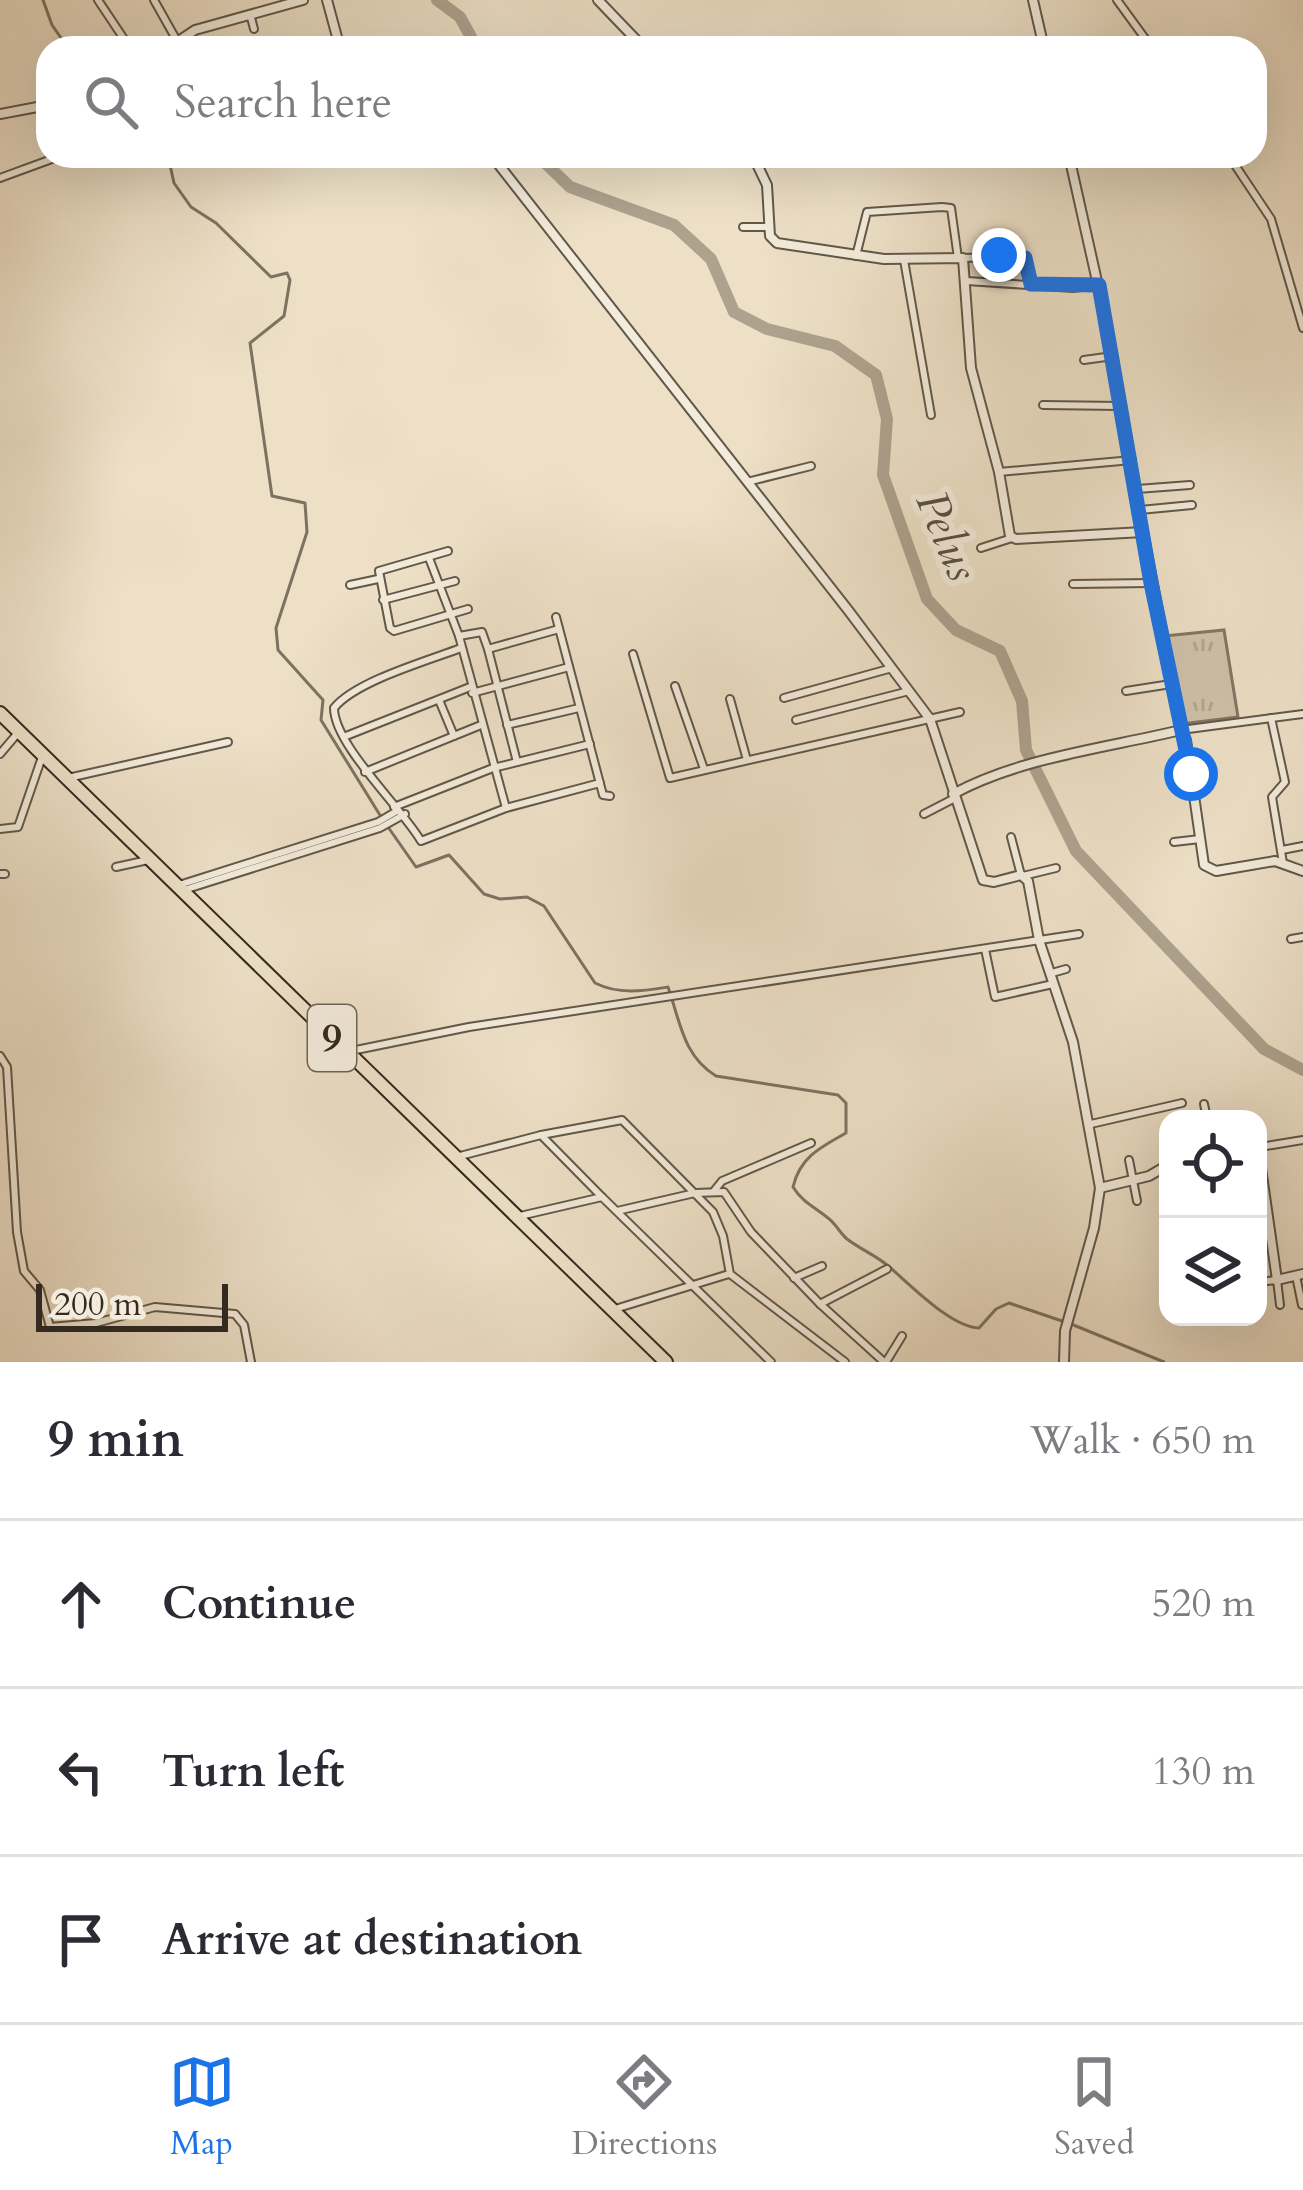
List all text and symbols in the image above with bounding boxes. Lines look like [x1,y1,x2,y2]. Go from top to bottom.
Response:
search box [36,36,1267,168]
icon: search [78,69,144,135]
text: Search here [174,72,392,133]
route end [972,228,1026,282]
water label: Pelus [901,482,993,590]
route start [1164,747,1218,801]
road number: 9 [308,1005,356,1071]
map controls [1159,1110,1267,1326]
button: locate [1159,1110,1267,1218]
button: layers [1159,1218,1267,1326]
scale bar [36,1278,228,1331]
text: 200 m [54,1282,141,1327]
text: 9 min [48,1405,184,1475]
text: Walk · 650 m [1030,1414,1255,1467]
icon: ahead [48,1571,114,1637]
text: Continue [162,1573,356,1634]
text: 520 m [1152,1577,1255,1630]
icon: left [48,1739,114,1805]
text: Turn left [162,1741,344,1802]
text: 130 m [1152,1745,1255,1798]
icon: arrive [48,1907,114,1973]
text: Arrive at destination [162,1909,582,1970]
tab: Map [169,2049,235,2166]
tab: Directions [572,2049,717,2166]
tab: Saved [1054,2049,1134,2166]

